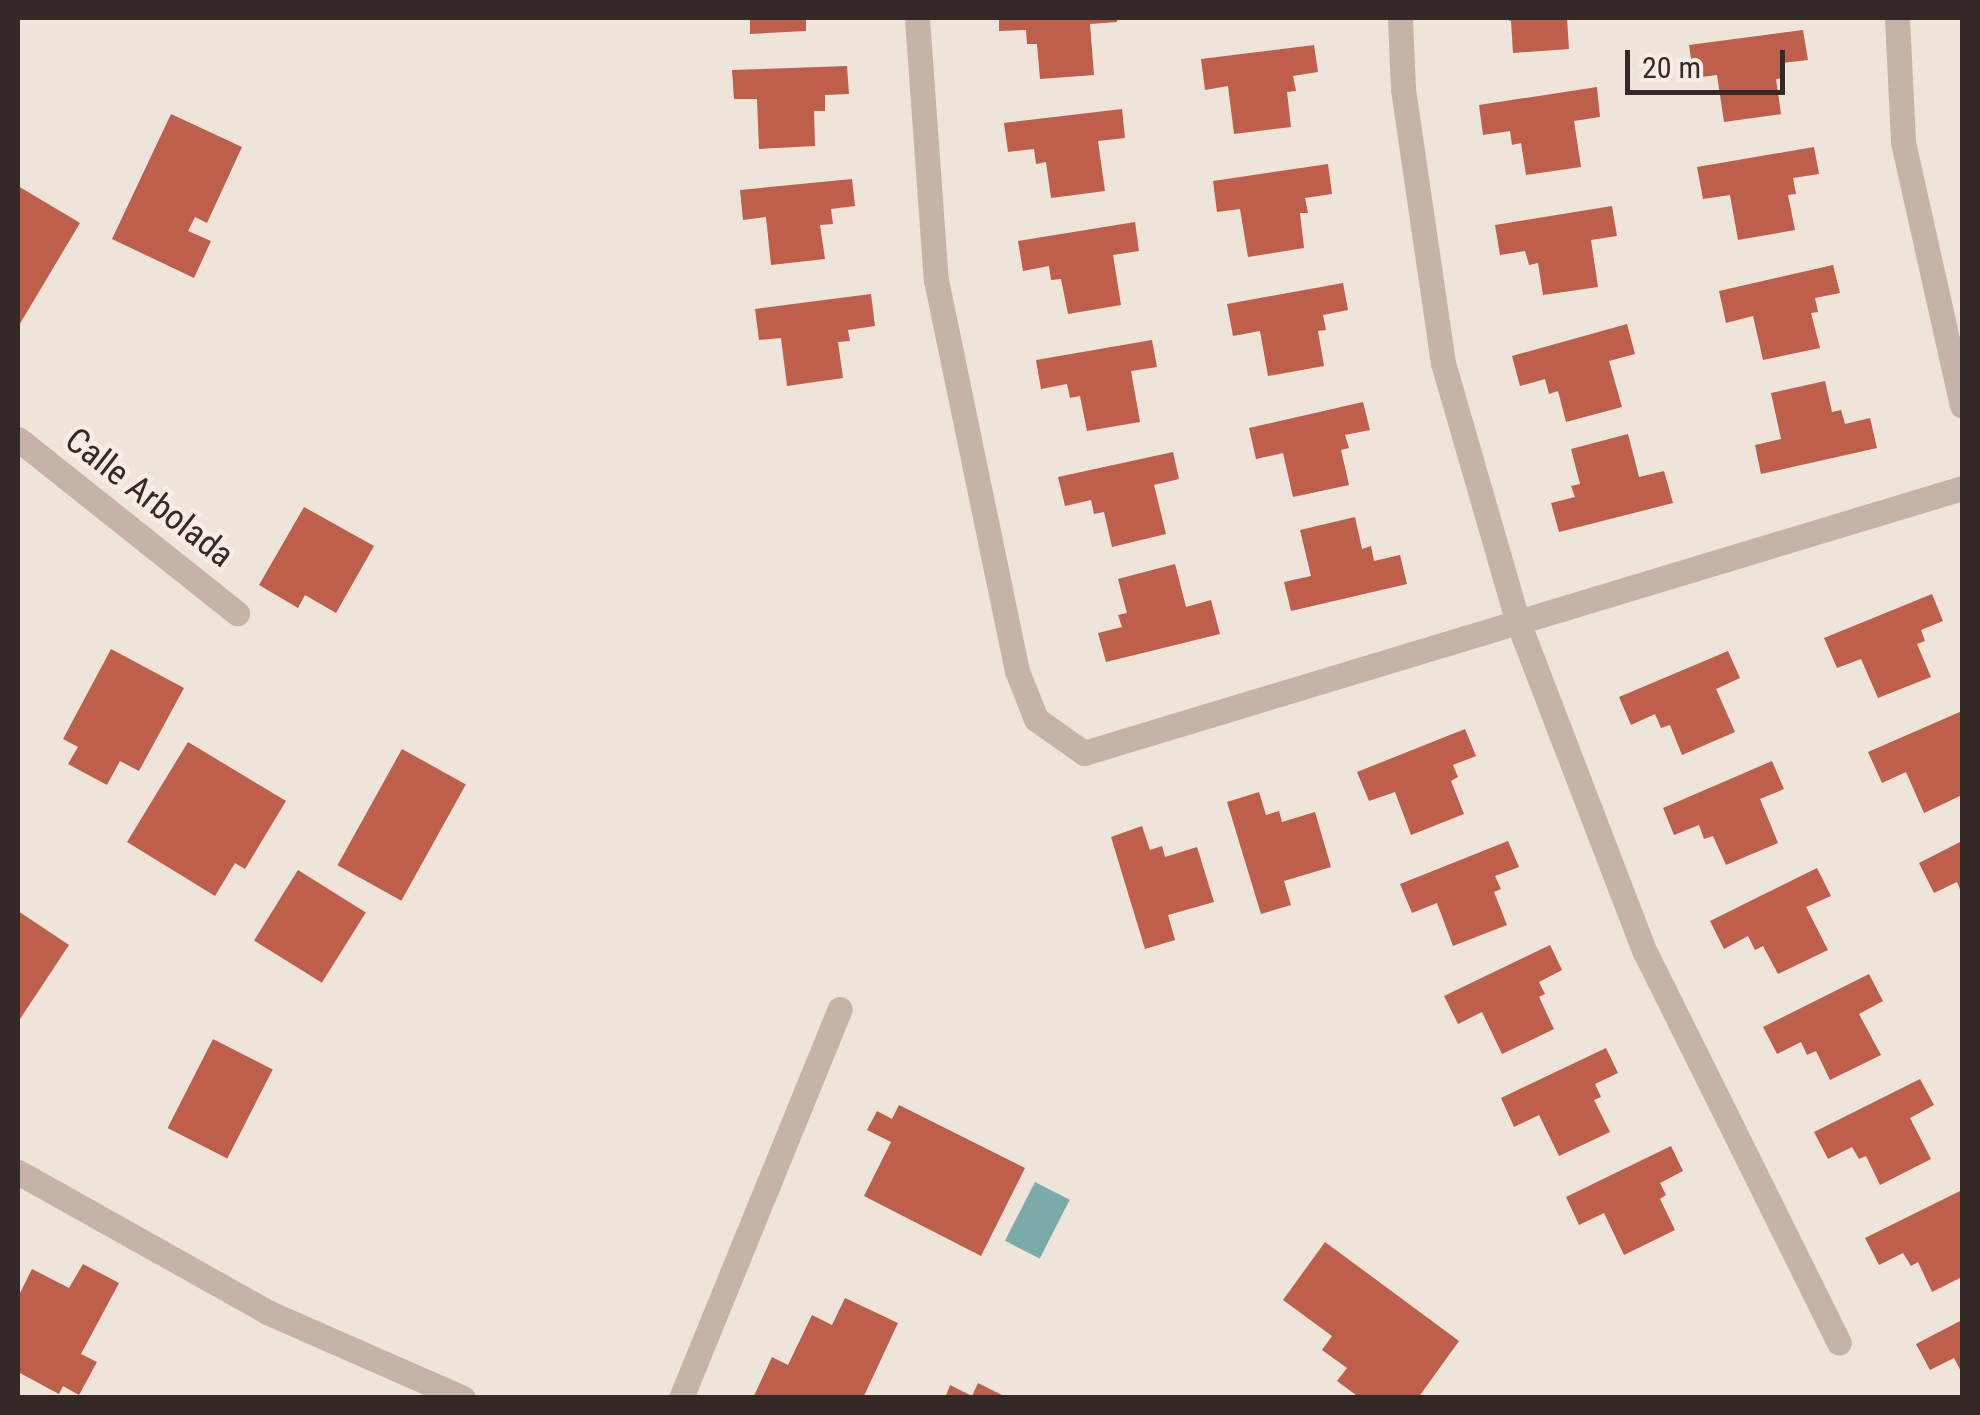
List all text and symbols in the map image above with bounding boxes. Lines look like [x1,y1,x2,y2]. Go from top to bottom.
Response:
scale bar [1630,30,1790,92]
text: 20 m [1642,50,1701,85]
street label: Calle Arbolada [57,419,241,577]

